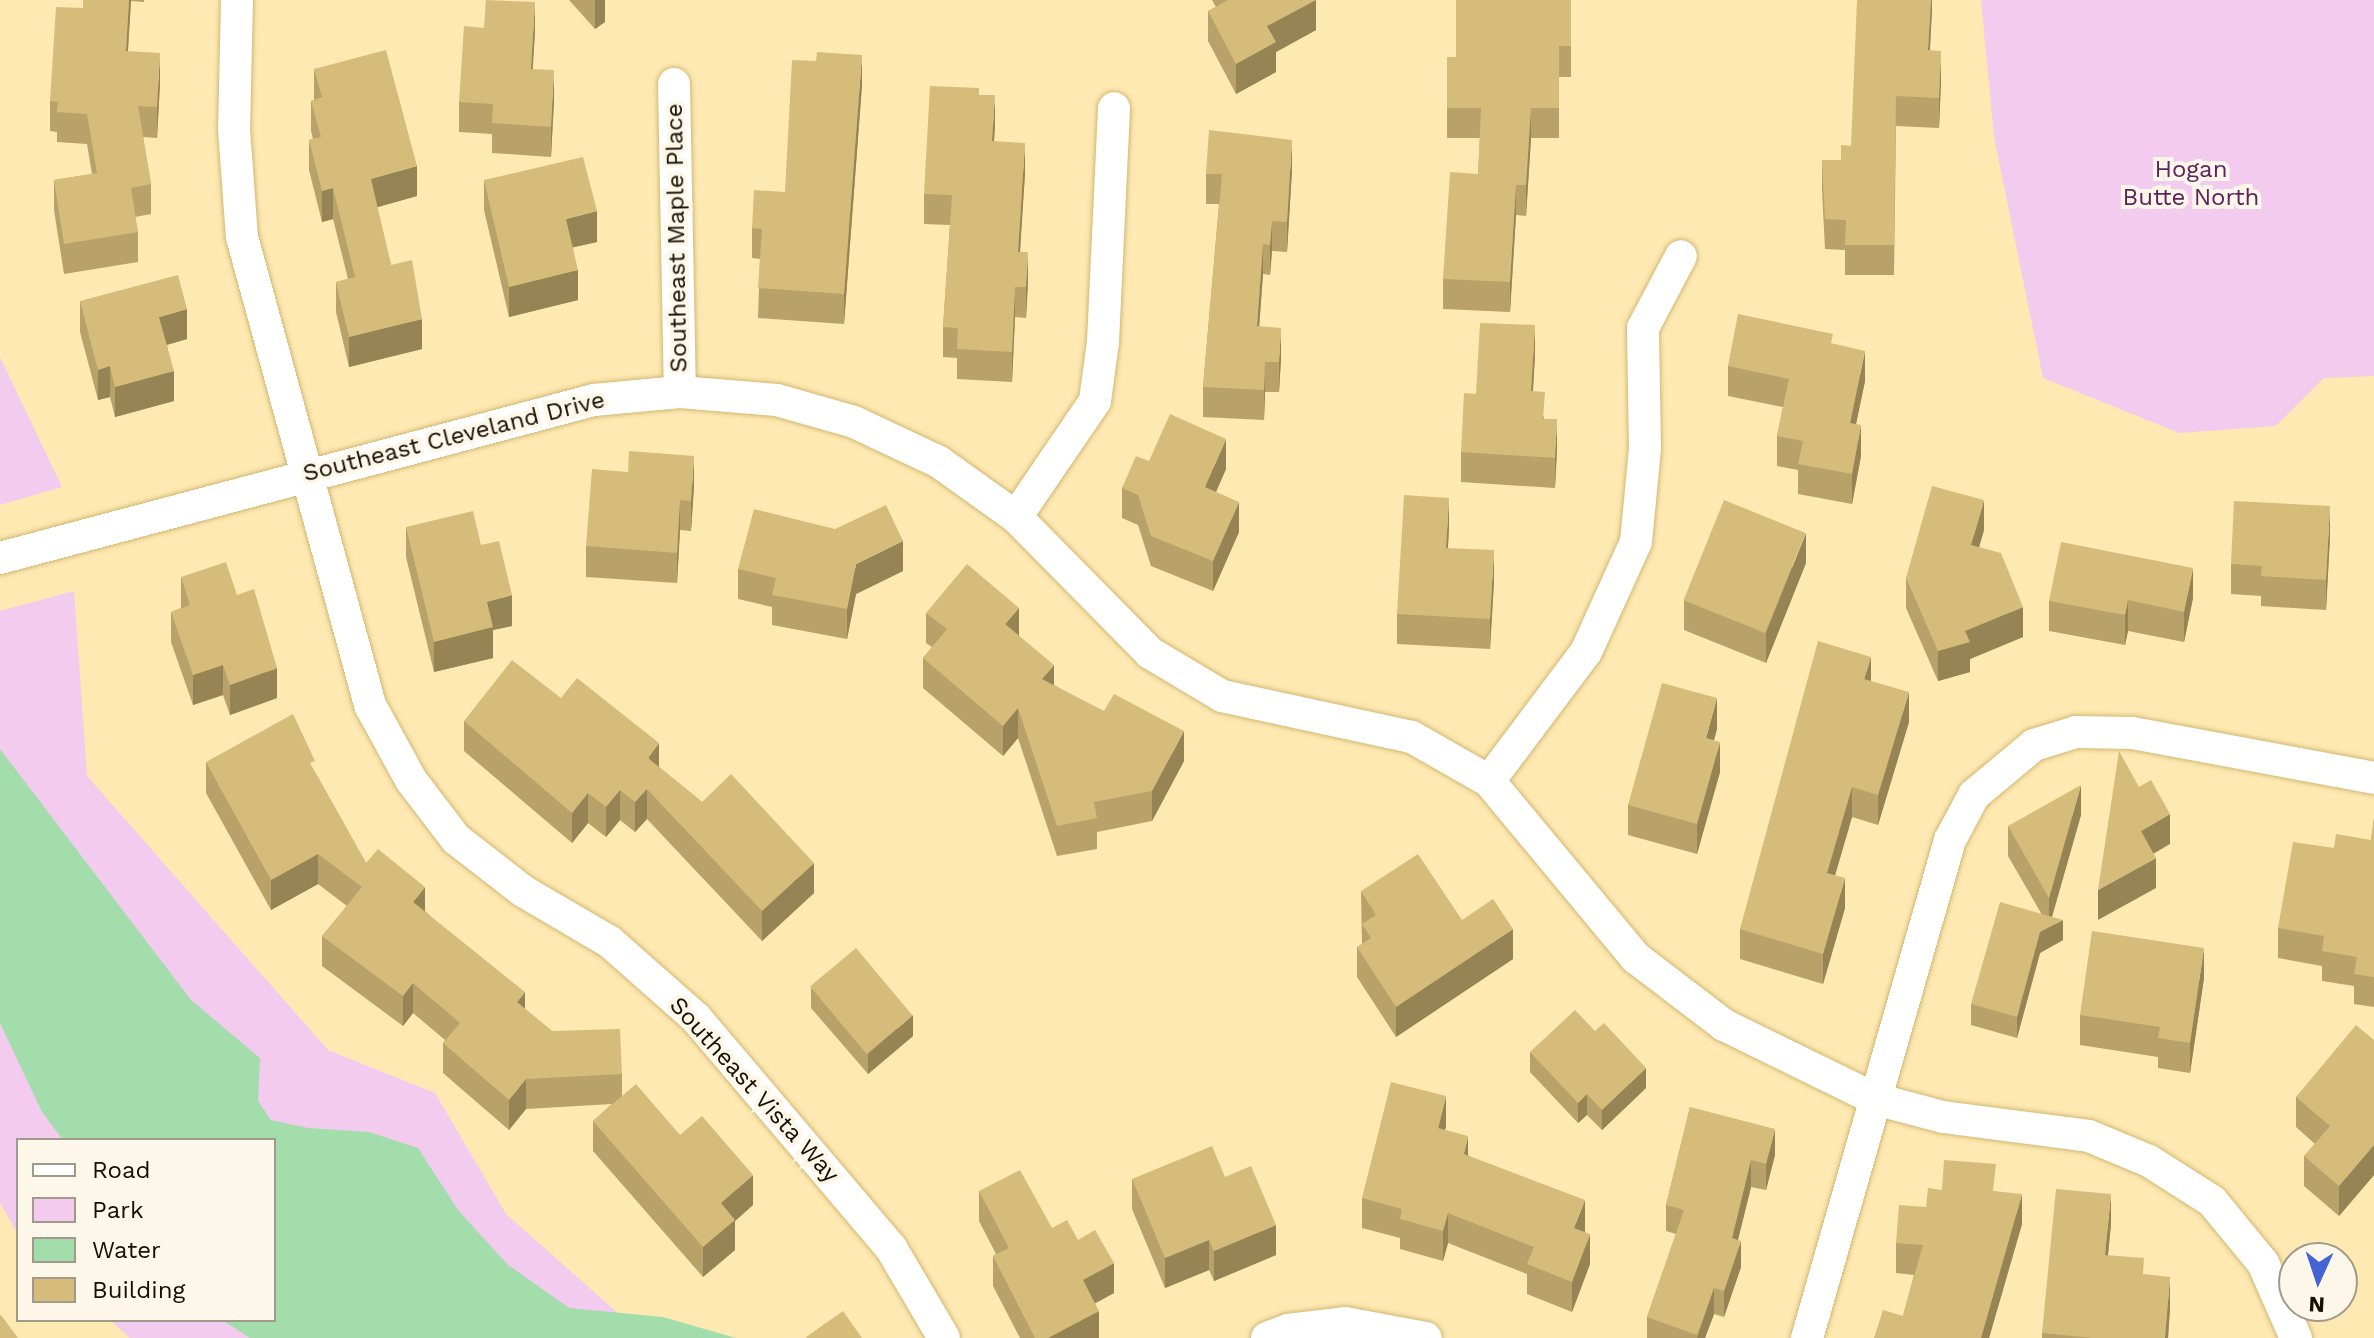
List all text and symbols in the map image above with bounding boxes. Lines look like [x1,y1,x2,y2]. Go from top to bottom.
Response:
street label: Southeast Maple Place [660,103,694,373]
park label: Hogan Butte North [2123,156,2259,212]
street label: Southeast Cleveland Drive [300,386,608,488]
street label: Southeast Vista Way [662,991,846,1189]
legend [16,1138,276,1322]
text: Road [92,1156,151,1184]
text: Park [92,1196,144,1224]
text: Water [92,1236,161,1264]
north arrow [2278,1242,2358,1322]
text: Building [92,1276,185,1304]
text: N [2308,1292,2326,1317]

